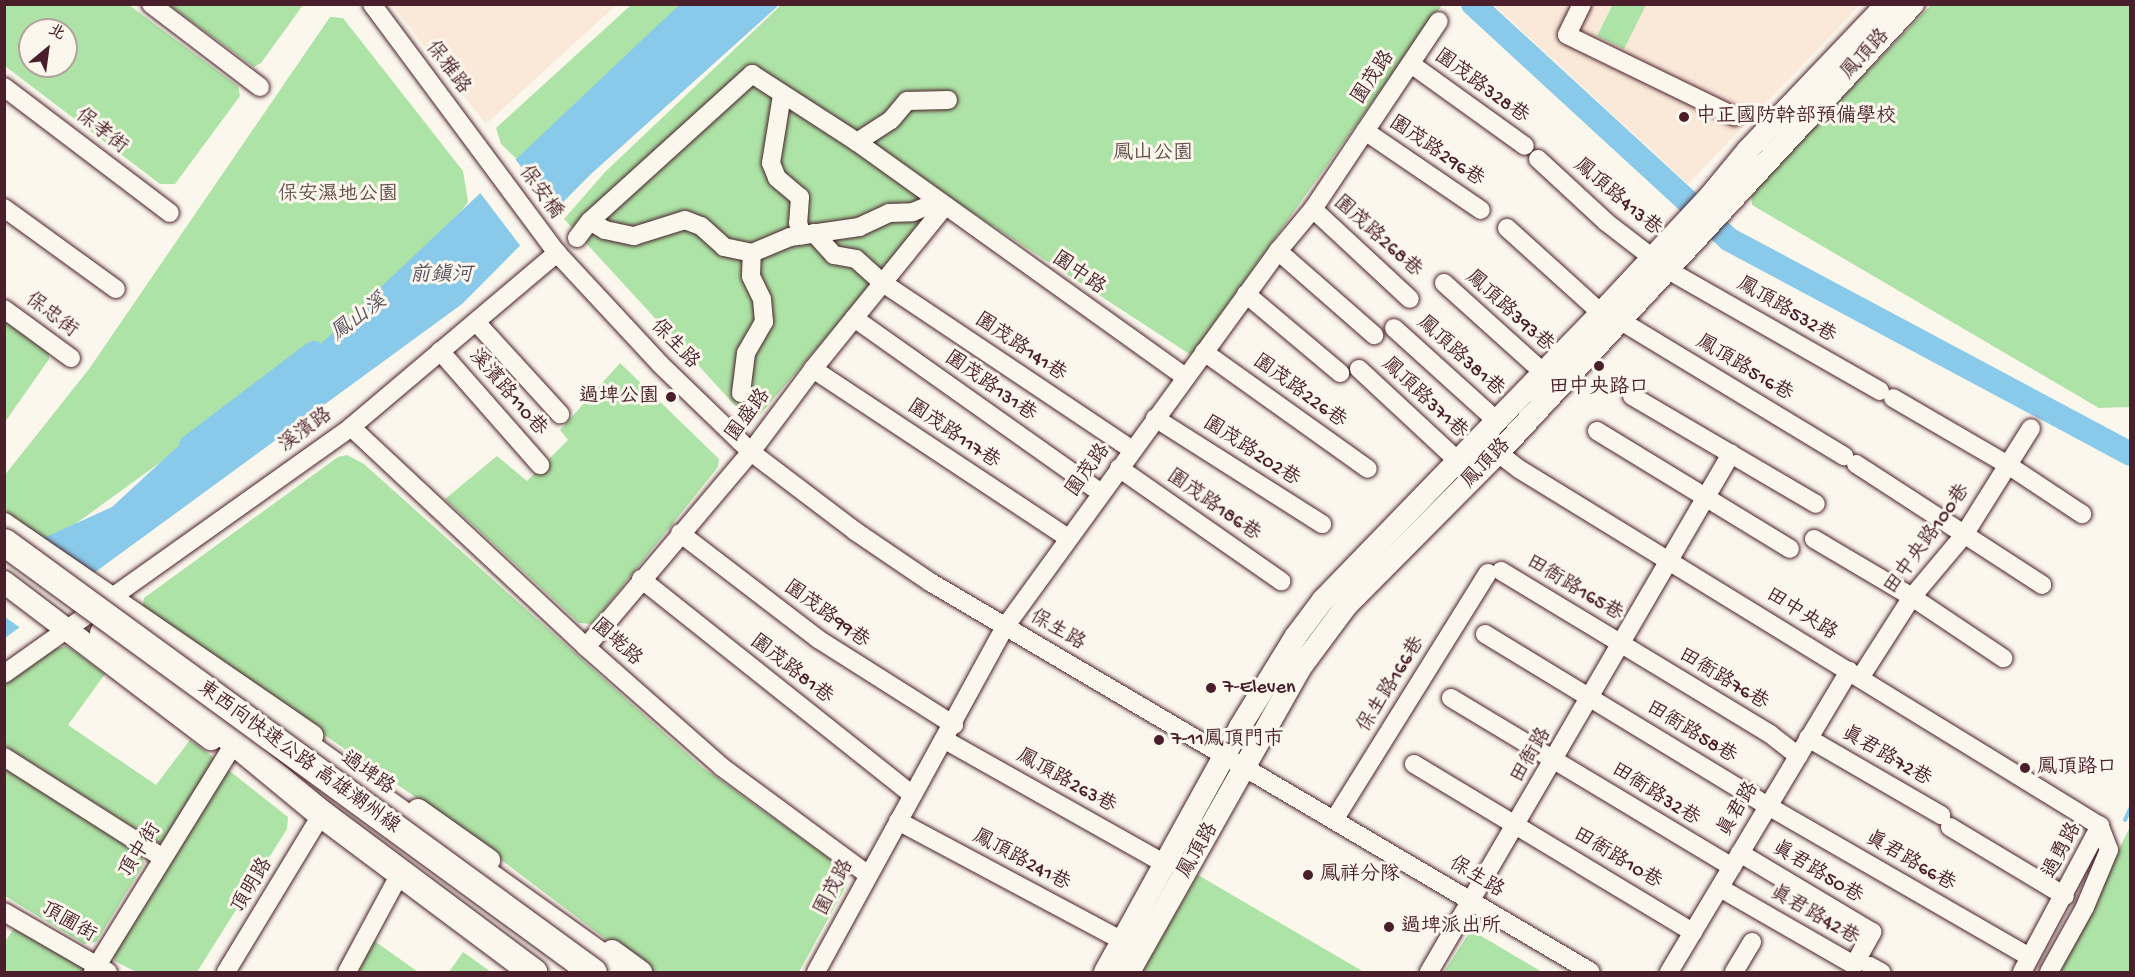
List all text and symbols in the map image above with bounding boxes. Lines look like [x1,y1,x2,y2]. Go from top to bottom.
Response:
north arrow [18,18,78,78]
text: 北 [44,21,68,46]
street label: 鳳頂路 [1837,25,1895,85]
street label: 保雅路 [419,37,475,99]
street label: 園茂路328巷 [1429,45,1533,129]
street label: 園茂路 [1347,46,1401,110]
street label: 保孝街 [70,104,132,160]
place label: 中正國防幹部預備學校 [1696,105,1896,129]
marker: 中正國防幹部預備學校 [1677,110,1691,124]
street label: 園茂路296巷 [1384,111,1488,193]
park label: 鳳山公園 [1113,142,1193,166]
street label: 鳳頂路413巷 [1568,154,1666,242]
street label: 保安橋 [513,162,567,224]
park label: 保安濕地公園 [278,183,398,207]
street label: 園茂路268巷 [1328,191,1426,283]
street label: 園中路 [1047,247,1109,301]
water label: 前鎮河 [410,264,472,290]
street label: 鳳頂路393巷 [1460,266,1558,358]
street label: 鳳頂路532巷 [1732,273,1840,349]
street label: 保忠街 [20,288,82,344]
water label: 鳳山溪 [327,290,393,348]
street label: 園茂路141巷 [970,309,1070,387]
street label: 鳳頂路381巷 [1411,311,1509,403]
street label: 保生路 [645,315,703,375]
street label: 鳳頂路516巷 [1691,331,1797,407]
street label: 溪濱路110巷 [463,345,551,441]
street label: 園茂路131巷 [939,347,1041,427]
street label: 園茂路226巷 [1248,350,1350,434]
street label: 鳳頂路371巷 [1376,353,1472,445]
marker: 田中央路口 [1592,359,1606,373]
place label: 田中央路口 [1549,376,1649,400]
place label: 過埤公園 [579,385,659,409]
street label: 園盛路 [721,385,777,447]
marker: 過埤公園 [664,390,678,404]
street label: 園茂路117巷 [902,395,1004,475]
street label: 溪濱路 [275,404,337,458]
street label: 園茂路202巷 [1198,412,1304,492]
street label: 鳳頂路 [1458,434,1516,494]
street label: 園茂路 [1062,440,1116,502]
street label: 園茂路186巷 [1161,465,1265,547]
street label: 田中央路100巷 [1880,480,1976,600]
street label: 田衙路165巷 [1521,551,1627,627]
street label: 園茂路99巷 [778,576,874,654]
street label: 田中央路 [1761,584,1841,646]
street label: 保生路 [1025,606,1089,656]
street label: 園墘路 [586,614,646,672]
street label: 園茂路81巷 [745,630,837,710]
street label: 保生路166巷 [1353,633,1431,737]
street label: 田衙路76巷 [1674,644,1772,716]
street label: 東西向快速公路 高雄潮州線 [192,676,404,840]
place label: 7-Eleven [1223,676,1296,700]
marker: 7-Eleven [1204,681,1218,695]
street label: 田衙路58巷 [1641,697,1741,769]
street label: 真君路72巷 [1837,722,1935,792]
street label: 田衙路 [1507,724,1557,788]
place label: 7-11鳳頂門市 [1171,728,1284,752]
marker: 7-11鳳頂門市 [1152,733,1166,747]
street label: 鳳頂路263巷 [1012,745,1120,819]
street label: 過埤路 [336,747,398,801]
place label: 鳳頂路口 [2037,756,2117,780]
street label: 田衙路32巷 [1606,758,1704,832]
marker: 鳳頂路口 [2018,761,2032,775]
street label: 真君路 [1713,778,1765,842]
street label: 頂中街 [115,819,167,883]
street label: 鳳頂路 [1174,819,1224,883]
street label: 過勇路 [2038,819,2088,883]
street label: 田衙路10巷 [1568,823,1666,895]
street label: 鳳頂路241巷 [968,825,1074,897]
street label: 真君路66巷 [1861,827,1959,897]
street label: 真君路50巷 [1767,836,1867,910]
street label: 保生路 [1444,852,1508,904]
street label: 頂明路 [227,854,279,918]
street label: 園茂路 [810,856,860,920]
place label: 鳳祥分隊 [1320,863,1400,887]
marker: 鳳祥分隊 [1301,868,1315,882]
street label: 真君路42巷 [1765,881,1863,951]
street label: 頂圃街 [36,898,100,948]
place label: 過埤派出所 [1401,915,1501,939]
marker: 過埤派出所 [1382,920,1396,934]

